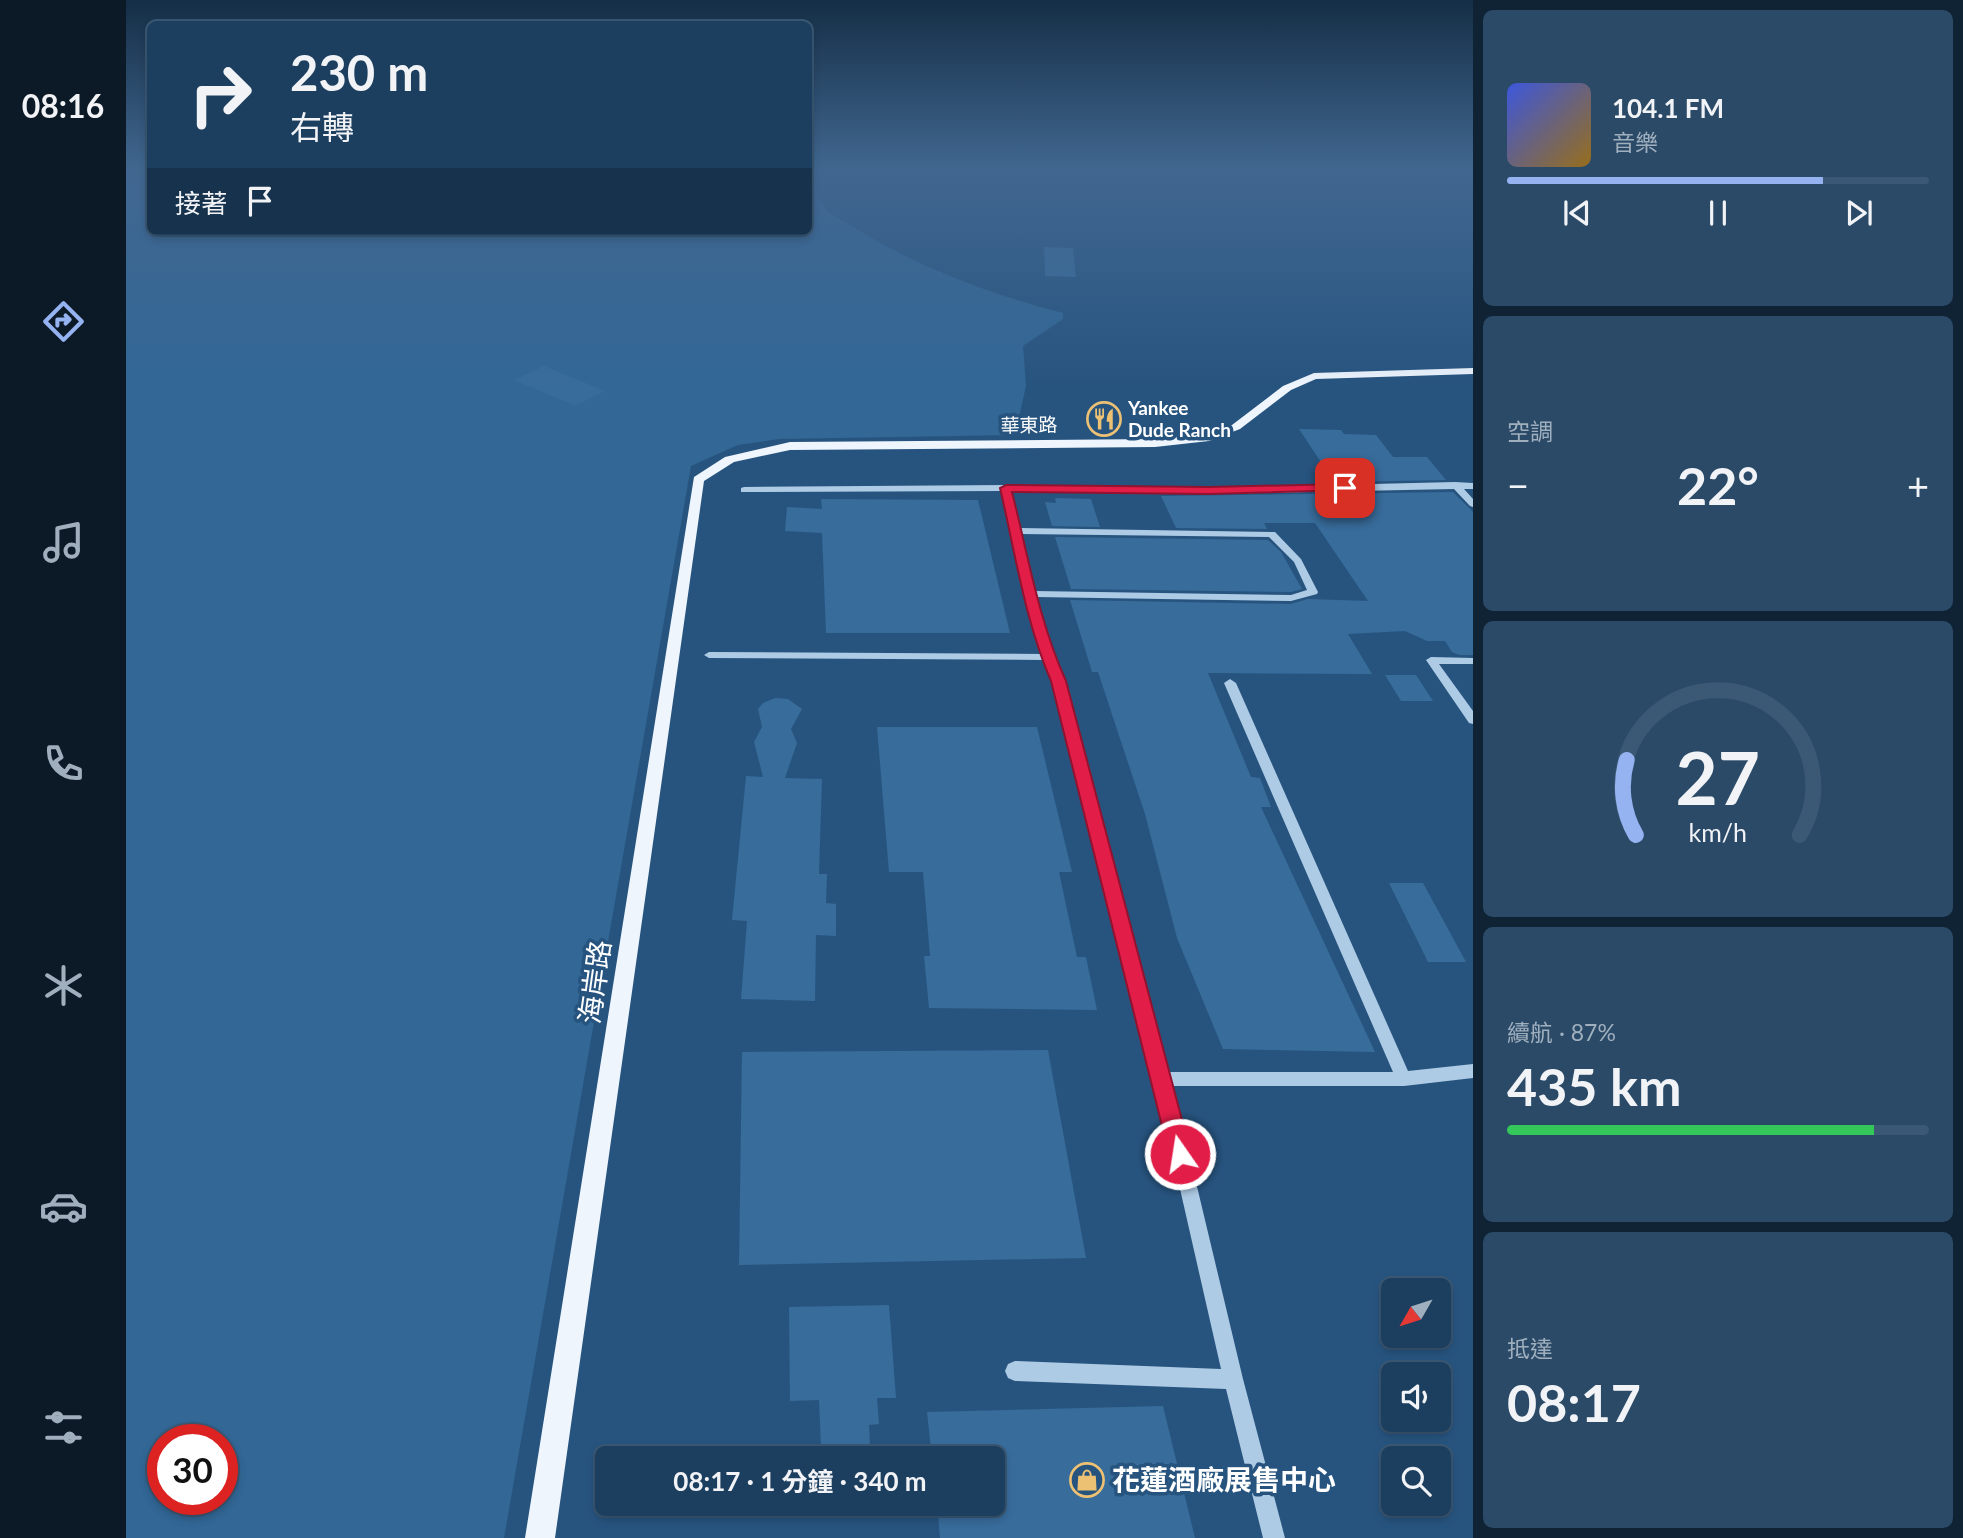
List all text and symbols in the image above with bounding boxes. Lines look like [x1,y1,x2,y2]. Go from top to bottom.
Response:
text: 230 m [290,43,428,101]
icon: right [175,49,266,140]
text: 08:16 [22,86,104,125]
text: 104.1 FM [1612,92,1724,124]
text: 右轉 [290,107,354,146]
text: 音樂 [1612,128,1658,156]
icon: arrive [241,182,279,220]
text: 接著 [175,187,227,219]
icon: previous [1558,194,1596,232]
icon: pause [1699,194,1737,232]
icon: next [1840,194,1878,232]
icon: directions [39,297,88,346]
place label: Yankee Dude Ranch [1127,396,1231,441]
restaurant icon: Yankee Dude Ranch [1085,400,1123,438]
street label: 華東路 [1000,413,1058,436]
text: 空調 [1507,417,1553,445]
text: 22° [1677,454,1759,516]
pin [1315,458,1375,518]
text: − [1507,462,1529,508]
text: + [1907,462,1929,508]
icon: arrive [1326,469,1364,507]
icon: music [39,518,88,567]
text: 27 [1676,733,1760,821]
icon: phone [39,739,88,788]
text: km/h [1689,817,1747,847]
street label: 海岸路 [571,938,617,1026]
icon: climate [39,961,88,1010]
text: 續航 · 87% [1507,1018,1616,1046]
text: 435 km [1507,1055,1681,1117]
position arrow [1143,1117,1217,1191]
icon: car [39,1182,88,1231]
north arrow [1381,1278,1451,1348]
map controls [1381,1278,1451,1516]
text: 抵達 [1507,1334,1553,1362]
button: sound [1381,1362,1451,1432]
text: 08:17 [1507,1371,1641,1433]
icon: filters [39,1403,88,1452]
speed limit sign: 30 [147,1424,238,1515]
button: search [1381,1446,1451,1516]
shop icon: 花蓮酒廠展售中心 [1068,1461,1106,1499]
place label: 花蓮酒廠展售中心 [1112,1462,1336,1496]
text: 08:17 · 1 分鐘 · 340 m [673,1465,927,1497]

